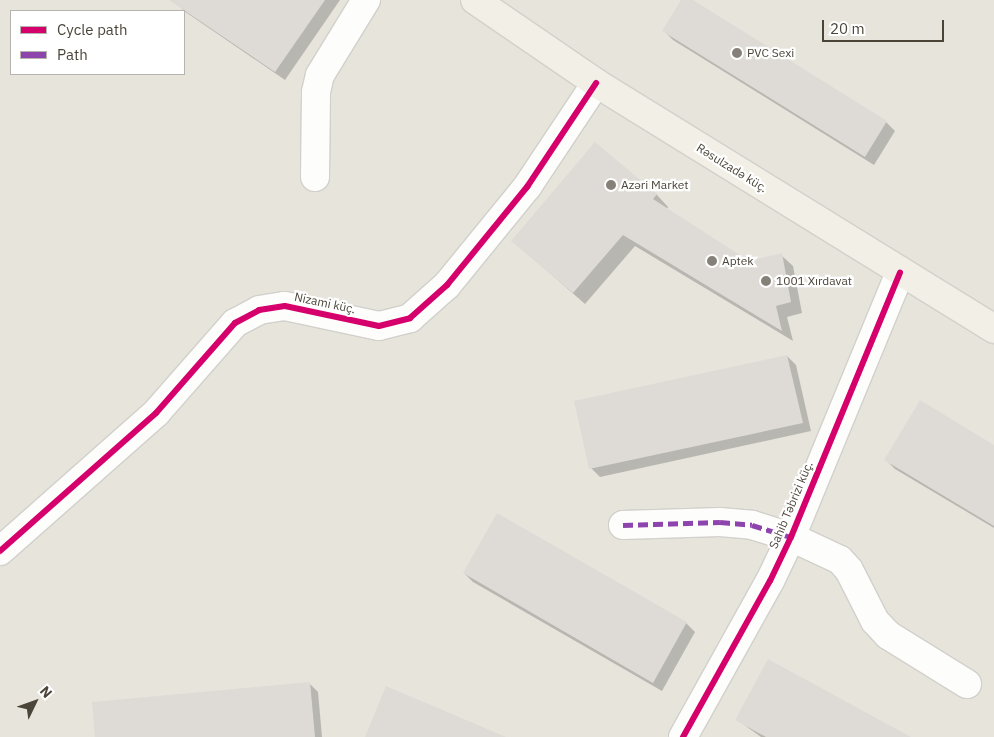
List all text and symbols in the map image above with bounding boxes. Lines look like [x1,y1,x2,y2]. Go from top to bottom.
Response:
legend [10,10,185,75]
scale bar [824,10,946,42]
text: 20 m [830,19,865,38]
text: Cycle path [57,20,128,39]
text: Path [57,45,88,64]
place label: PVC Sexi [747,46,794,60]
marker: PVC Sexi [731,47,743,59]
street label: Rəsulzadə küç. [694,141,770,195]
place label: Azəri Market [621,178,689,192]
marker: Azəri Market [605,179,617,191]
place label: Aptek [722,254,754,268]
marker: Aptek [706,255,718,267]
place label: 1001 Xırdavat [776,274,852,288]
marker: 1001 Xırdavat [760,275,772,287]
street label: Nizami küç. [293,290,357,316]
street label: Sahib Təbrizi küç. [766,459,816,551]
north arrow [10,677,60,727]
text: N [36,682,56,702]

